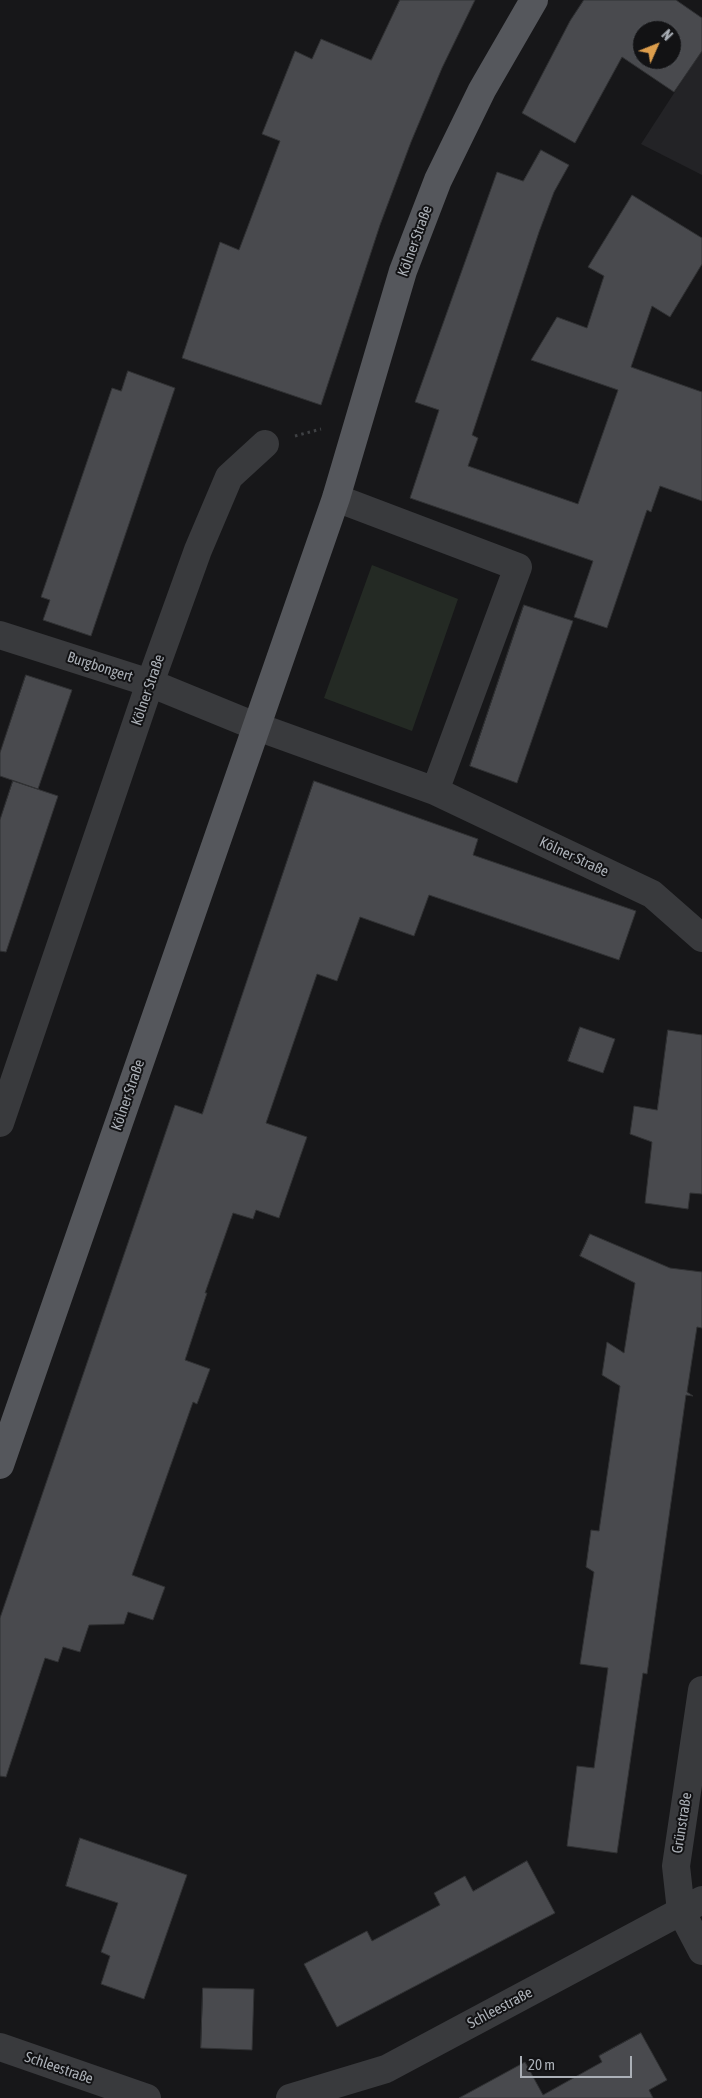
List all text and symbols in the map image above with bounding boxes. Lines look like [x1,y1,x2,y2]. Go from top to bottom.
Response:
north arrow [632,20,682,70]
text: N [658,27,676,44]
street label: Kölner Straße [394,203,436,279]
street label: Burgbongert [65,648,135,686]
street label: Kölner Straße [127,652,169,728]
street label: Kölner Straße [537,833,611,881]
street label: Kölner Straße [107,1057,149,1133]
street label: Grünstraße [668,1791,696,1855]
street label: Schleestraße [464,1983,536,2033]
scale bar [522,2046,634,2078]
street label: Schleestraße [22,2048,96,2088]
text: 20 m [528,2056,555,2073]

